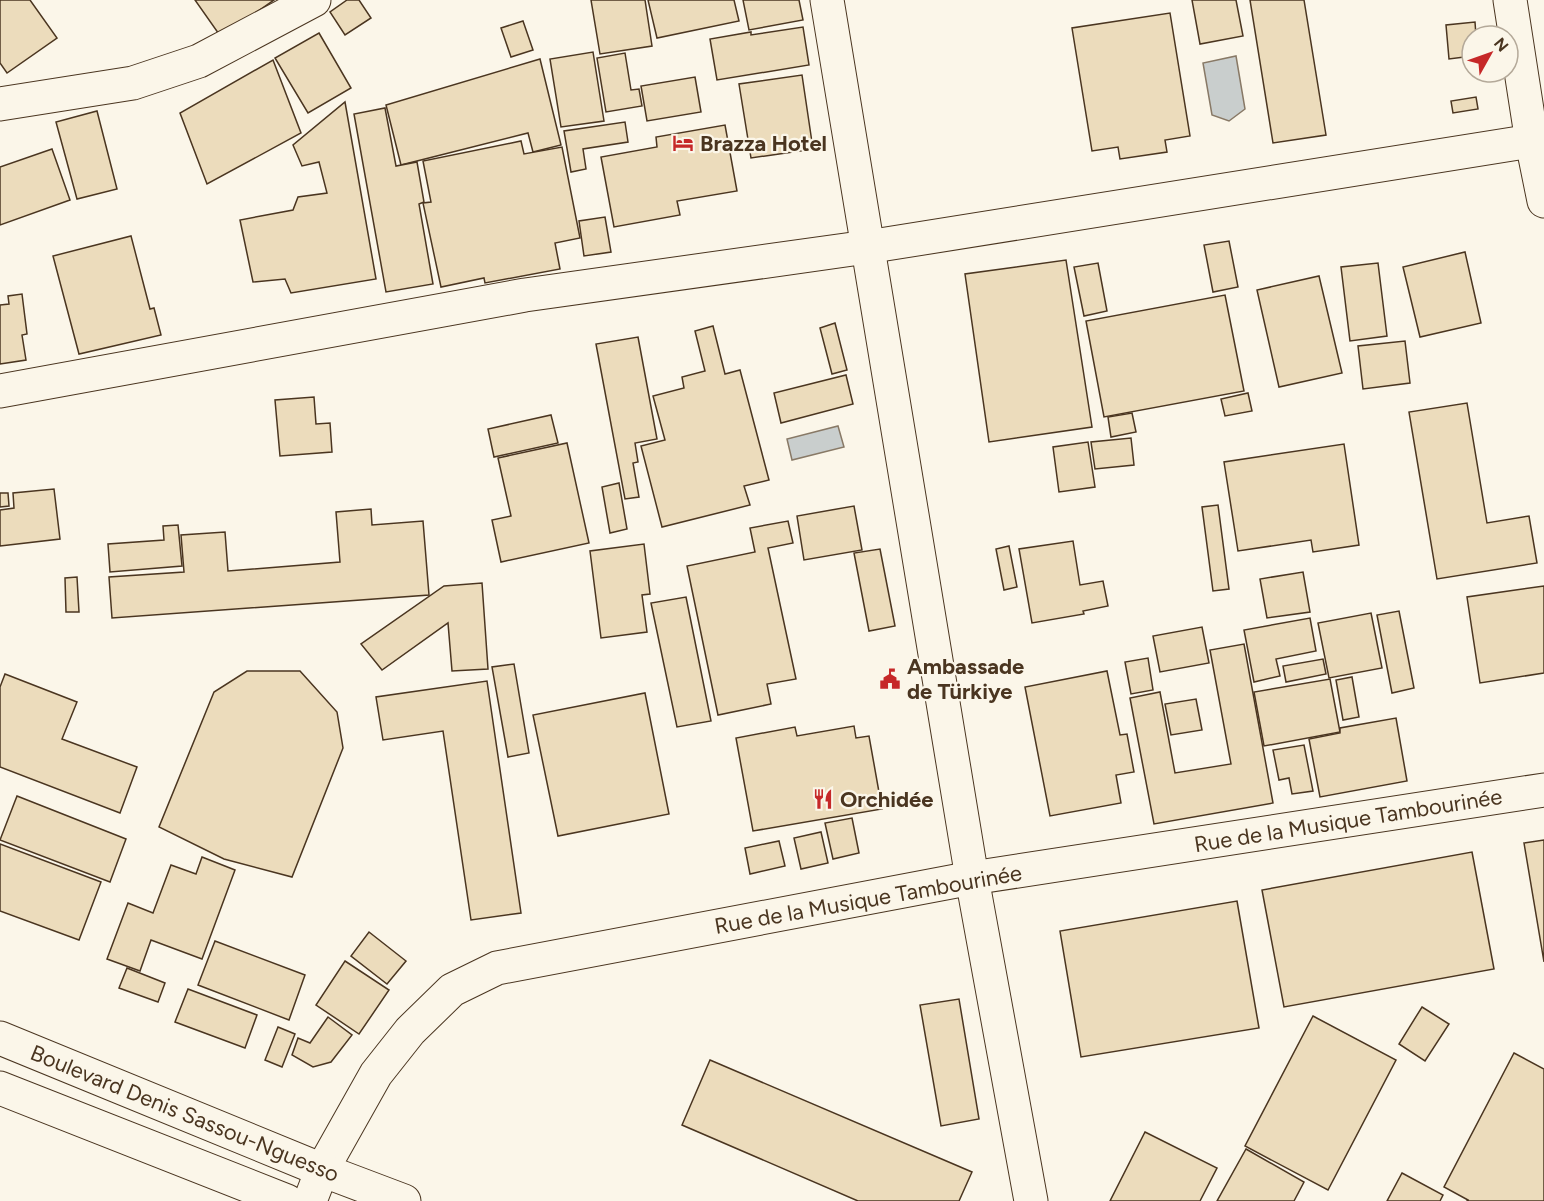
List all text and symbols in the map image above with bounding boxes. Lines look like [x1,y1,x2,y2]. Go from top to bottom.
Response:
north arrow [1460,24,1520,84]
text: N [1490,34,1512,56]
place label: Brazza Hotel [700,130,827,157]
hotel icon: Brazza Hotel [671,131,695,155]
place label: Ambassade de Türkiye [907,653,1024,705]
public building icon: Ambassade de Türkiye [878,667,902,691]
street label: Rue de la Musique Tambourinée [1192,783,1504,858]
place label: Orchidée [840,786,934,813]
restaurant icon: Orchidée [811,787,835,811]
street label: Rue de la Musique Tambourinée [712,859,1024,940]
street label: Boulevard Denis Sassou-Nguesso [27,1039,343,1188]

